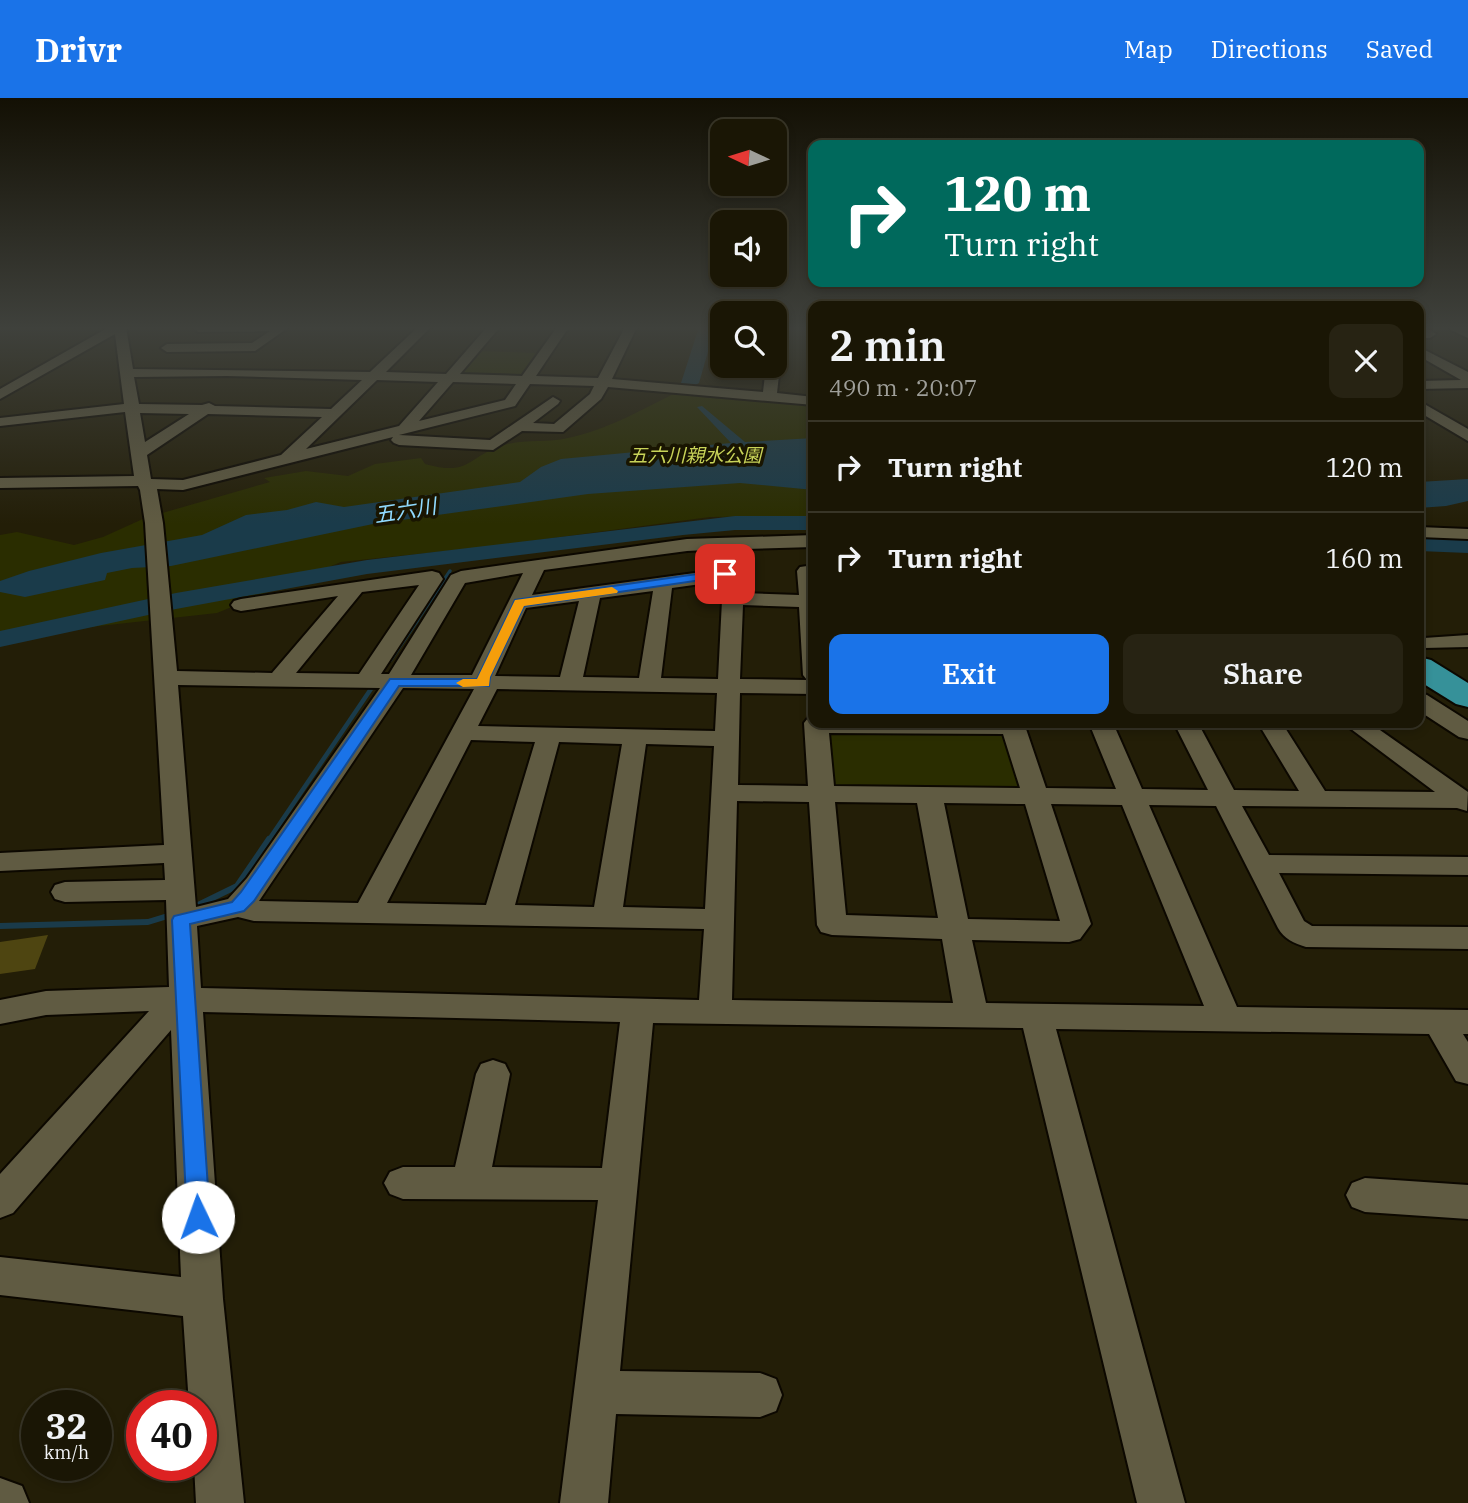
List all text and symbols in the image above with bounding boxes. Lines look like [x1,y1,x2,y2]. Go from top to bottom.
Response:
text: Drivr [35,28,122,71]
text: Map [1124,33,1173,65]
text: Directions [1211,33,1328,65]
text: Saved [1366,33,1433,65]
north arrow [710,119,788,196]
map controls [710,119,787,378]
text: 120 m [944,161,1091,224]
icon: right [829,168,920,259]
button: sound [710,210,787,287]
text: Turn right [944,223,1099,265]
button: search [710,301,787,378]
text: 2 min [829,318,946,373]
button: close [1329,324,1403,398]
text: 490 m · 20:07 [829,372,978,402]
park label: 五六川親水公園 [628,443,764,467]
icon: right [829,448,867,486]
text: Turn right [888,450,1022,484]
text: 120 m [1325,450,1403,484]
water label: 五六川 [372,491,440,529]
icon: right [829,539,867,577]
text: Turn right [888,541,1022,575]
text: 160 m [1325,541,1403,575]
pin [695,544,755,604]
icon: arrive [706,555,744,593]
button: Exit [829,634,1109,714]
button: Share [1123,634,1403,714]
position arrow [161,1180,235,1254]
speed limit sign: 40 [126,1390,217,1481]
text: 32 [45,1403,88,1449]
text: km/h [44,1441,89,1464]

